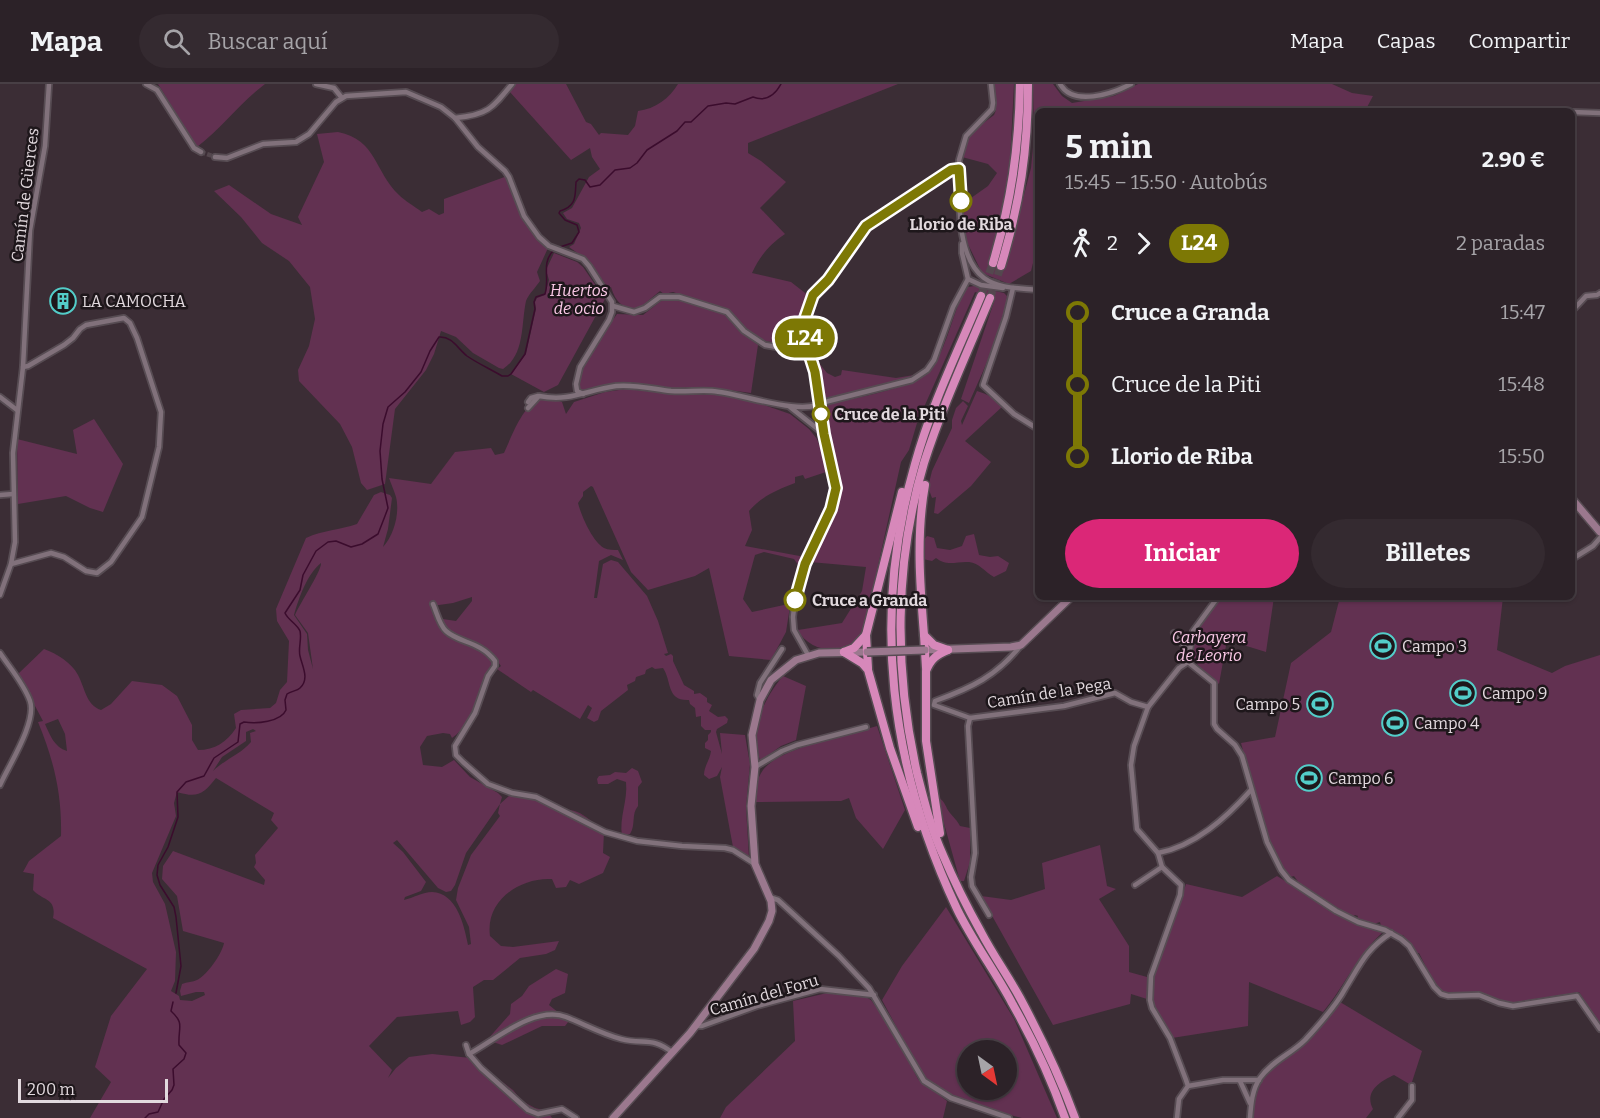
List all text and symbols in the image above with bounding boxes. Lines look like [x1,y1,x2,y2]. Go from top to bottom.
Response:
search box [139,14,559,68]
text: Mapa [30,25,103,58]
icon: search [160,25,193,58]
text: Buscar aquí [208,28,327,55]
text: Mapa [1290,28,1344,54]
text: Capas [1377,28,1435,54]
text: Compartir [1468,28,1570,54]
street label: Camín de Güerces [7,127,43,263]
text: 5 min [1065,127,1152,167]
text: 2.90 € [1482,146,1545,173]
text: 15:45 – 15:50 · Autobús [1065,170,1267,194]
marker: Llorio de Riba [950,190,972,212]
place label: Llorio de Riba [909,215,1013,234]
icon: walk [1065,227,1098,260]
icon: forward [1127,227,1160,260]
text: L24 [1181,230,1217,256]
text: 2 [1107,231,1118,255]
text: 2 paradas [1456,231,1545,255]
park label: Huertos de ocio [550,281,609,318]
building icon: LA CAMOCHA [48,286,78,316]
place label: LA CAMOCHA [82,292,187,311]
text: Cruce a Granda [1111,299,1270,326]
text: 15:47 [1501,300,1545,324]
line badge: L24 [770,318,840,358]
text: L24 [787,325,823,351]
text: Cruce de la Piti [1111,371,1261,398]
text: 15:48 [1498,372,1545,396]
marker: Cruce de la Piti [812,405,830,423]
place label: Cruce de la Piti [834,405,945,424]
text: Llorio de Riba [1111,443,1253,470]
text: 15:50 [1498,444,1545,468]
button: Iniciar [1065,519,1299,588]
button: Billetes [1311,519,1545,588]
marker: Cruce a Granda [784,589,806,611]
place label: Cruce a Granda [812,591,927,610]
park label: Carbayera de Leorio [1172,628,1246,665]
sports icon: Campo 3 [1368,631,1398,661]
place label: Campo 3 [1402,637,1467,656]
street label: Camín de la Pega [986,674,1113,712]
sports icon: Campo 9 [1448,678,1478,708]
place label: Campo 9 [1482,684,1547,703]
sports icon: Campo 5 [1305,689,1335,719]
place label: Campo 5 [1236,695,1300,714]
sports icon: Campo 4 [1380,708,1410,738]
place label: Campo 4 [1414,714,1480,733]
sports icon: Campo 6 [1294,763,1324,793]
place label: Campo 6 [1328,769,1393,788]
street label: Camín del Foru [707,970,821,1020]
north arrow [957,1040,1017,1100]
map controls [957,1040,1017,1100]
scale bar [18,1076,168,1104]
text: 200 m [27,1080,75,1099]

